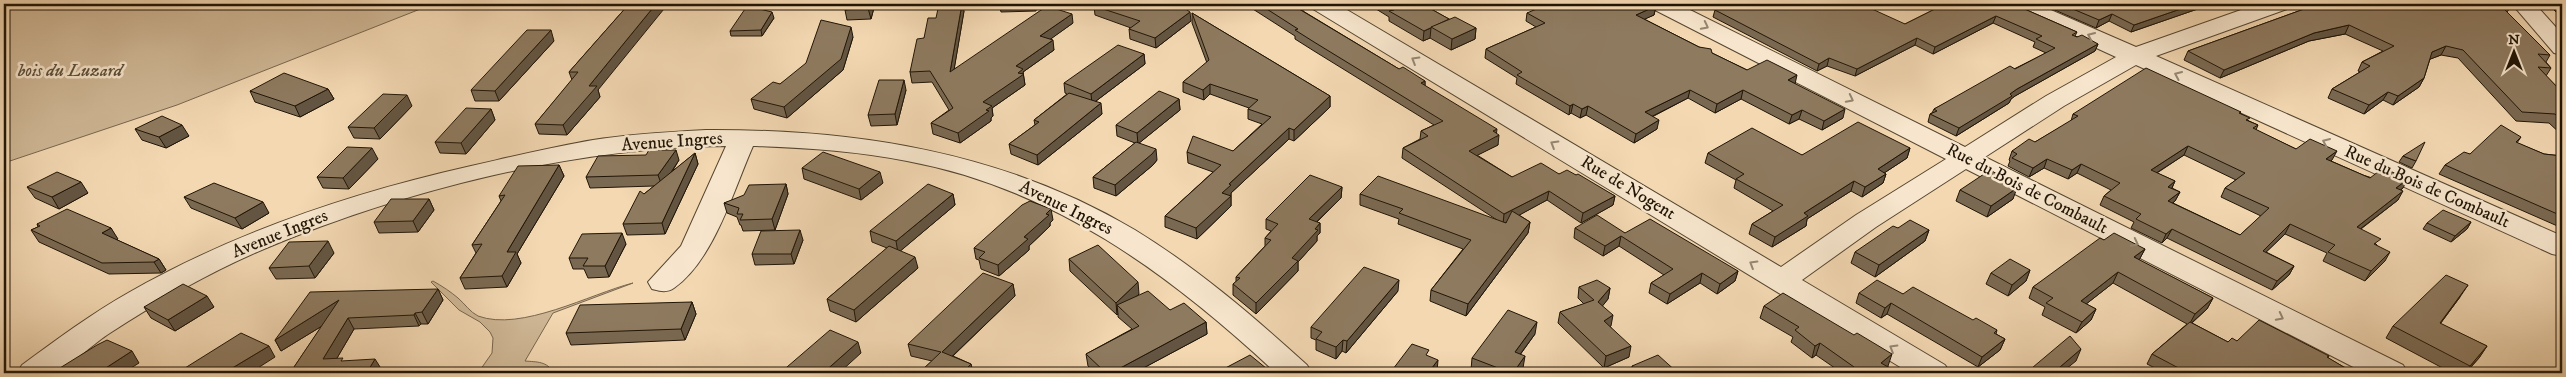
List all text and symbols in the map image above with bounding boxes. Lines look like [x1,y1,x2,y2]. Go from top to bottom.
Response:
one-way arrow [1700,20,1709,30]
north arrow [2488,28,2538,78]
text: N [2508,31,2520,49]
one-way arrow [2087,32,2096,43]
one-way arrow [1412,57,1421,67]
park label: bois du Luzard [18,60,125,82]
one-way arrow [2174,71,2183,82]
one-way arrow [1845,93,1854,103]
street label: Avenue Ingres [621,127,723,157]
one-way arrow [2322,137,2331,148]
street label: Rue du Bois de Combault [1942,139,2112,239]
one-way arrow [1551,141,1560,151]
street label: Rue du Bois de Combault [2341,141,2513,233]
street label: Rue de Nogent [1577,151,1680,225]
street label: Avenue Ingres [1016,176,1116,240]
street label: Avenue Ingres [229,205,331,263]
one-way arrow [2130,237,2139,247]
one-way arrow [1750,261,1759,271]
one-way arrow [2275,311,2284,321]
one-way arrow [1889,345,1898,355]

